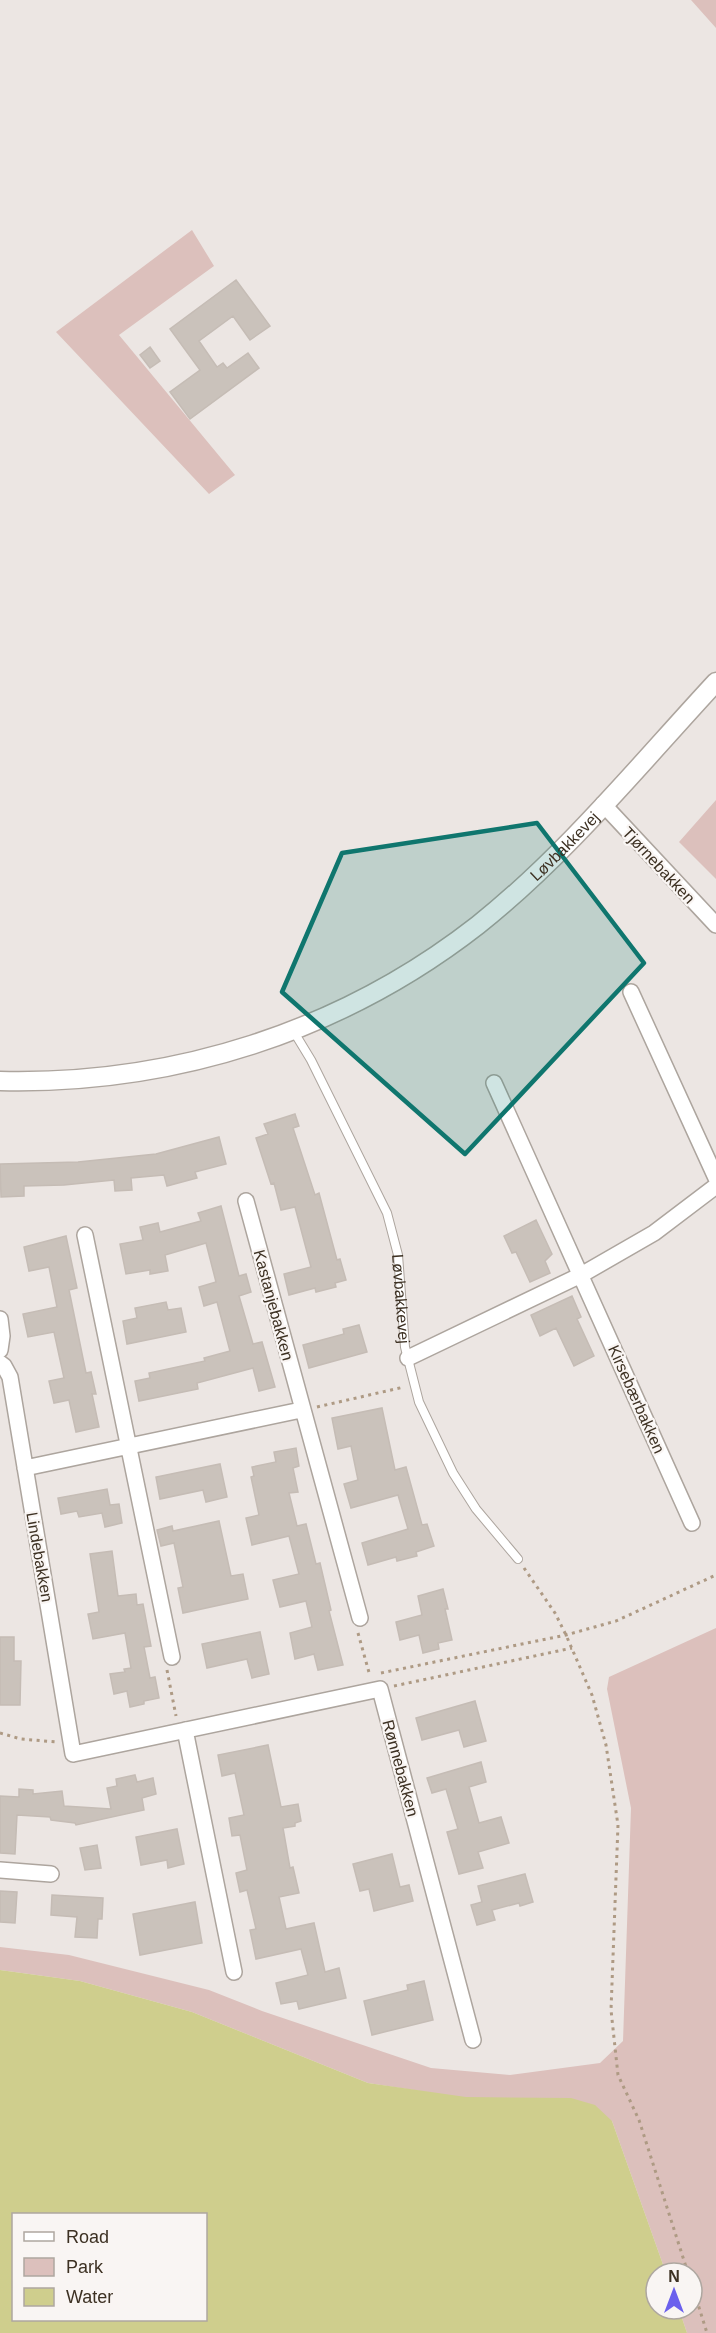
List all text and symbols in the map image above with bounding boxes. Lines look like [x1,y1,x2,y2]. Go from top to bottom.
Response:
street label: Løvbakkevej [527,808,602,884]
street label: Tjørnebakken [619,824,698,907]
street label: Kastanjebakken [251,1248,296,1362]
street label: Løvbakkevej [389,1253,413,1344]
street label: Kirsebærbakken [605,1343,668,1456]
street label: Lindebakken [23,1511,56,1603]
street label: Rønnebakken [379,1718,422,1818]
legend [12,2213,207,2321]
text: Road [66,2227,109,2247]
text: Park [66,2257,104,2277]
north arrow [644,2261,704,2321]
text: N [668,2268,680,2285]
text: Water [66,2287,113,2307]

